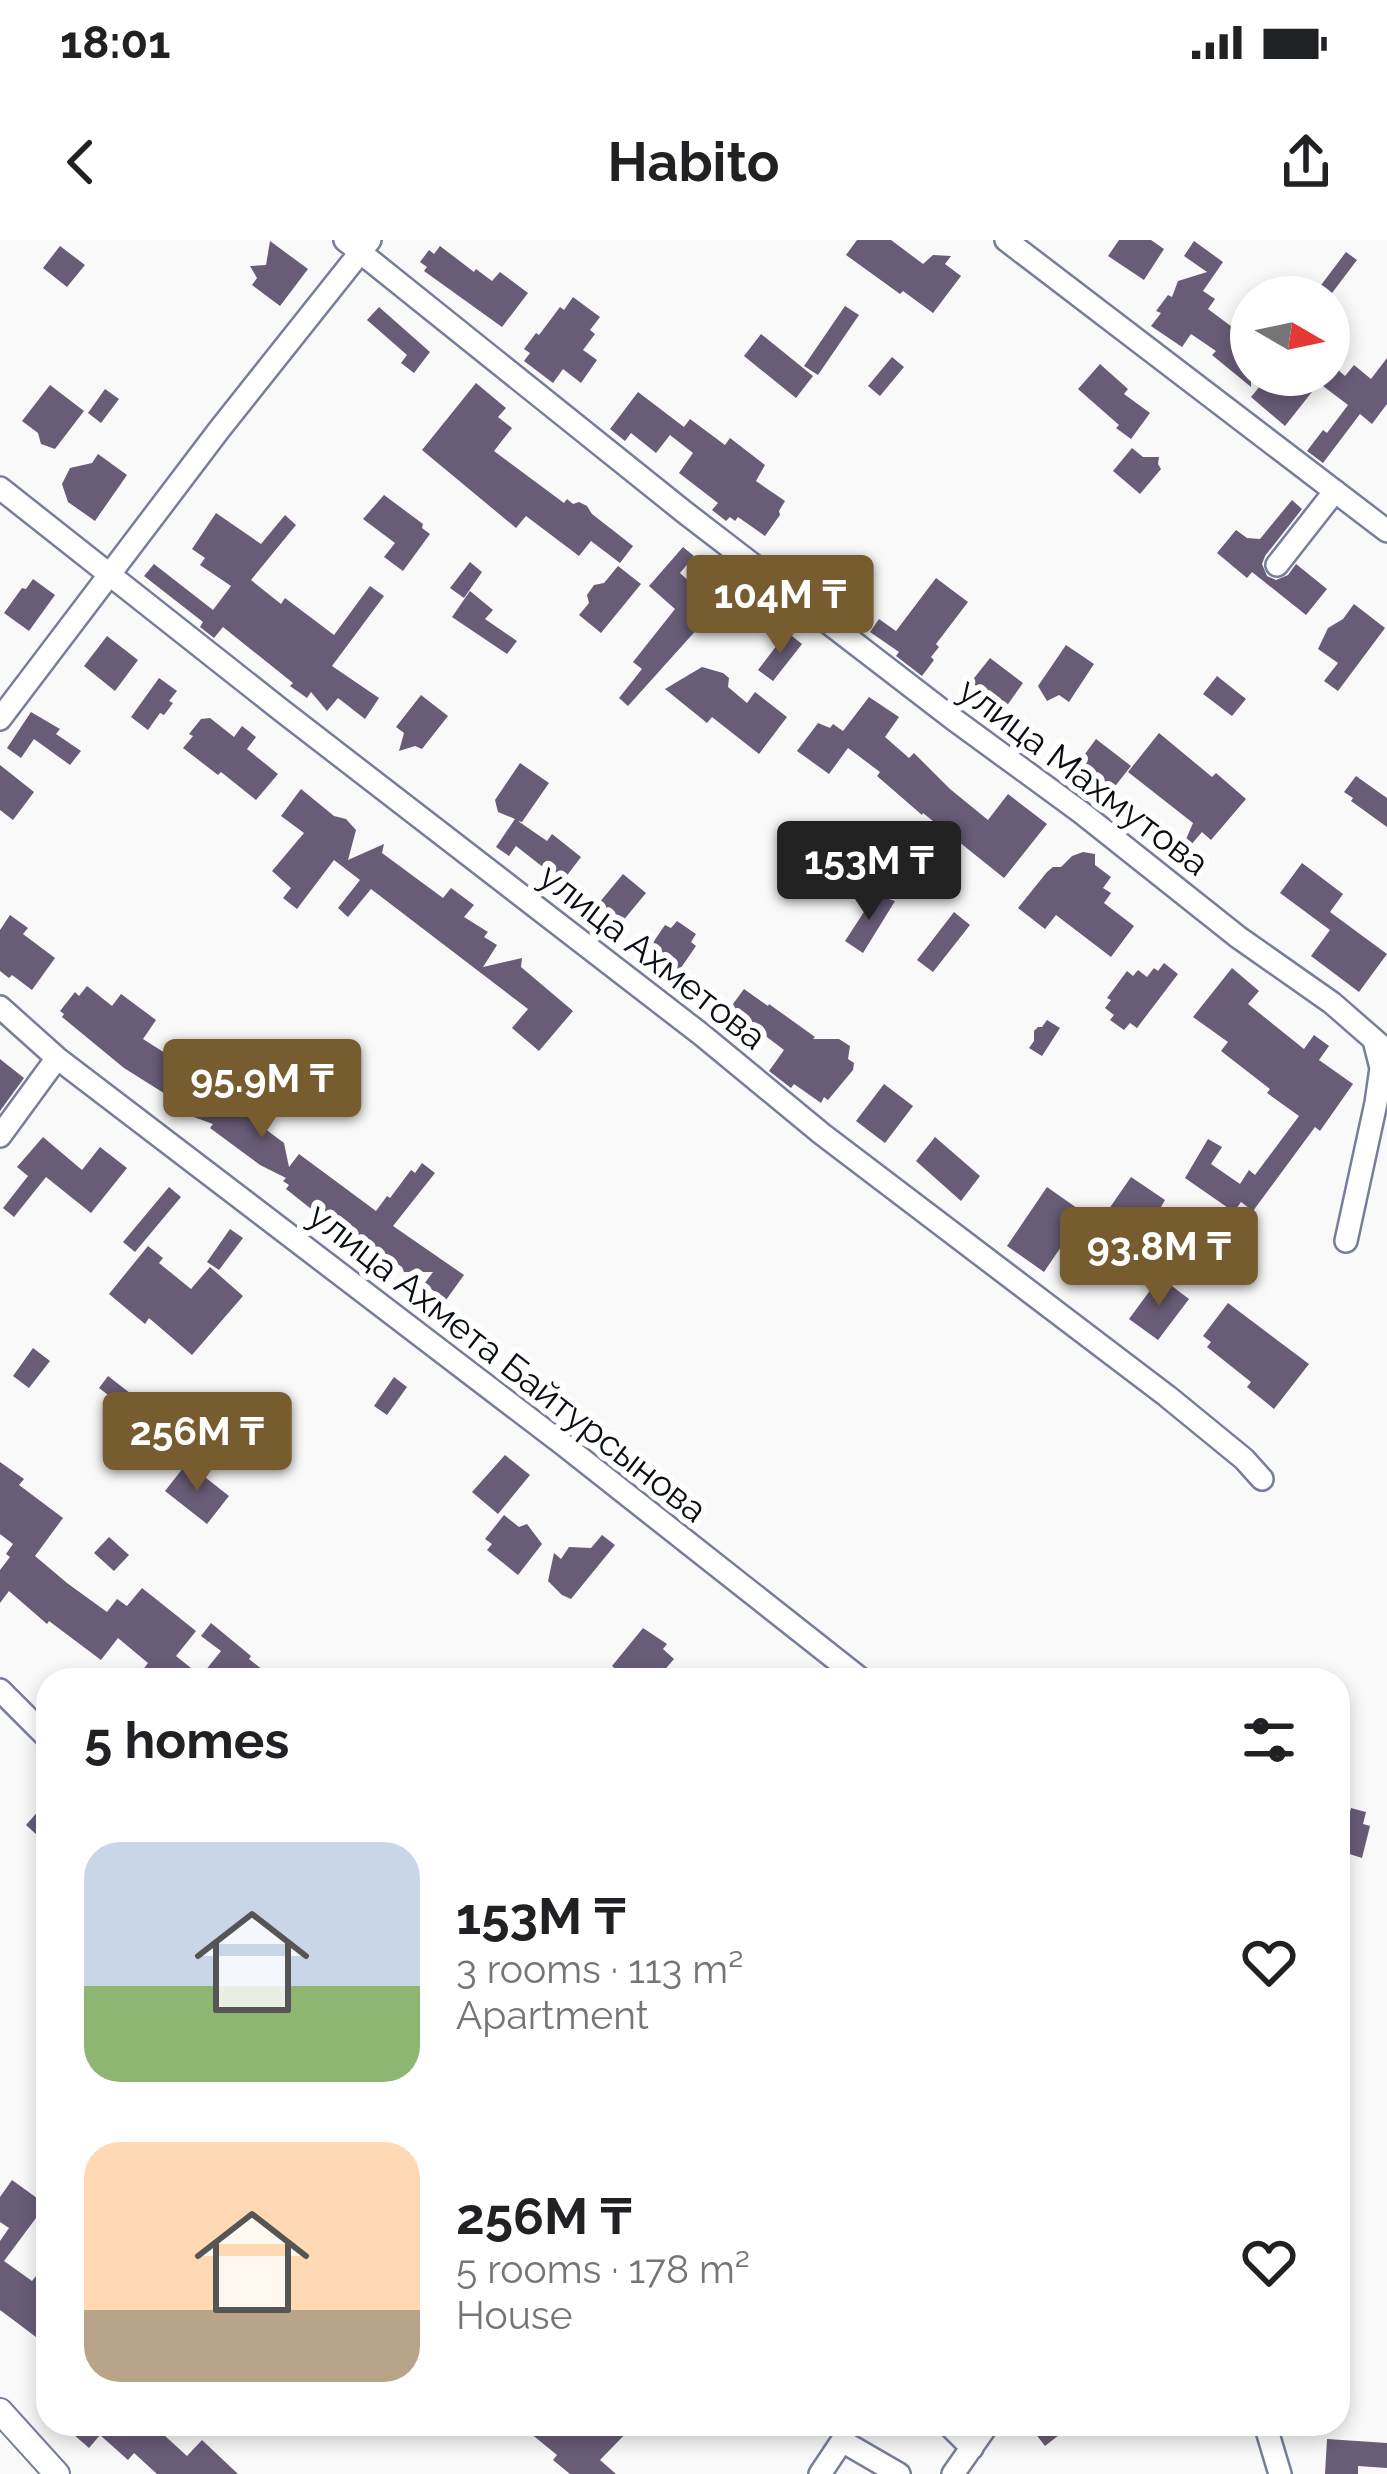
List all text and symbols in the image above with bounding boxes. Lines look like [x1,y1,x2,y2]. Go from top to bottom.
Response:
text: 18:01 [60,16,170,69]
icon: back [48,129,114,195]
icon: share [1273,129,1339,195]
text: Habito [608,130,780,194]
north arrow [1230,276,1350,396]
map controls [1230,276,1350,396]
pin: 104M ₸ [682,555,878,657]
text: 104M ₸ [714,571,846,617]
street label: улица Махмутова [951,668,1217,884]
pin: 153M ₸ [771,821,967,923]
text: 153M ₸ [804,837,934,883]
street label: улица Ахметова [531,854,775,1058]
pin: 95.9M ₸ [151,1039,373,1141]
text: 95.9M ₸ [190,1055,334,1101]
street label: улица Ахмета Байтурсынова [301,1194,715,1530]
pin: 93.8M ₸ [1048,1207,1270,1309]
text: 93.8M ₸ [1087,1223,1231,1269]
pin: 256M ₸ [99,1392,295,1494]
text: 256M ₸ [130,1408,264,1454]
icon: filters [1236,1707,1302,1773]
text: 5 homes [84,1710,289,1770]
text: 153M ₸ [456,1886,626,1946]
icon: home [180,1890,324,2034]
icon: heart [1236,1929,1302,1995]
text: 3 rooms · 113 m² [456,1946,743,1992]
text: Apartment [456,1992,649,2038]
text: 256M ₸ [456,2186,632,2246]
icon: home [180,2190,324,2334]
icon: heart [1236,2229,1302,2295]
text: 5 rooms · 178 m² [456,2246,750,2292]
text: House [456,2292,573,2338]

